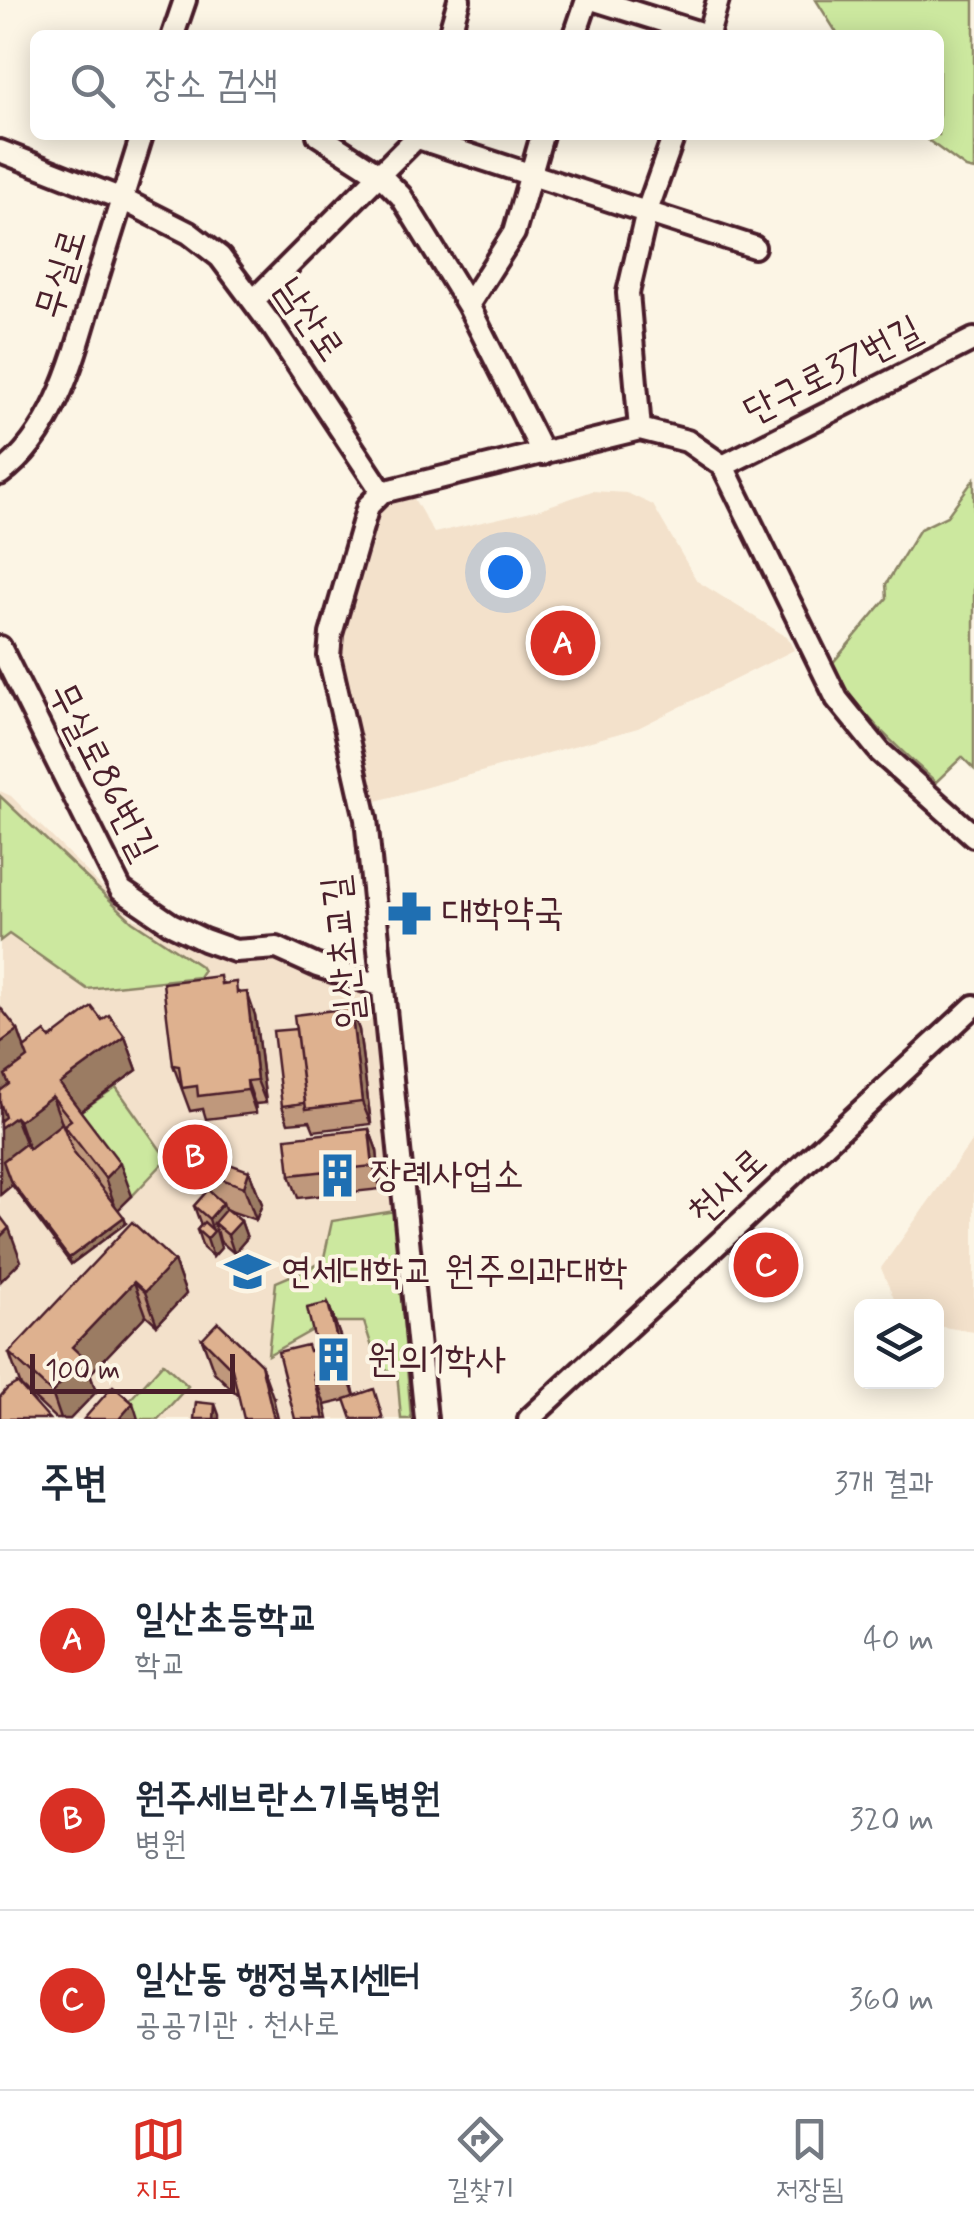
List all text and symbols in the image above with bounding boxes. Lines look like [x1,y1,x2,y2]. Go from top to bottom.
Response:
search box [30,30,944,140]
icon: search [65,58,120,113]
text: 장소 검색 [145,61,278,110]
street label: 무실로 [25,223,99,325]
street label: 남산로 [263,268,355,372]
street label: 단구로37번길 [736,305,930,437]
your location [480,547,531,598]
pin: A [530,606,596,680]
street label: 무실로86번길 [36,675,168,869]
street label: 일산초교길 [312,873,376,1031]
pharmacy icon: 대학약국 [385,889,433,937]
place label: 대학약국 [442,889,564,938]
pin: B [162,1120,228,1194]
street label: 천사로 [678,1138,778,1236]
building icon: 장례사업소 [314,1151,362,1199]
place label: 장례사업소 [371,1151,524,1200]
pin: C [734,1228,798,1302]
school or university icon: 연세대학교 원주의과대학 [224,1248,272,1296]
place label: 연세대학교 원주의과대학 [281,1248,628,1297]
map controls [854,1299,944,1389]
button: layers [854,1299,944,1389]
building icon: 원의1학사 [310,1336,358,1384]
place label: 원의1학사 [367,1336,506,1385]
scale bar [30,1349,235,1394]
text: 100 m [45,1353,120,1390]
text: 주변 [40,1457,108,1512]
text: 3개 결과 [834,1463,934,1505]
text: 일산초등학교 [135,1595,318,1644]
text: A [62,1619,83,1661]
text: 40 m [863,1619,934,1661]
text: 학교 [135,1644,187,1686]
text: 원주세브란스기독병원 [135,1775,441,1824]
text: B [62,1799,83,1841]
text: 320 m [849,1799,934,1841]
text: 병원 [135,1824,187,1866]
text: 일산동 행정복지센터 [135,1955,420,2004]
text: C [61,1979,84,2021]
text: 360 m [848,1979,934,2021]
text: 공공기관 · 천사로 [135,2004,340,2046]
tab: 지도 [131,2112,186,2209]
tab: 길찾기 [447,2112,514,2209]
tab: 저장됨 [776,2112,843,2209]

